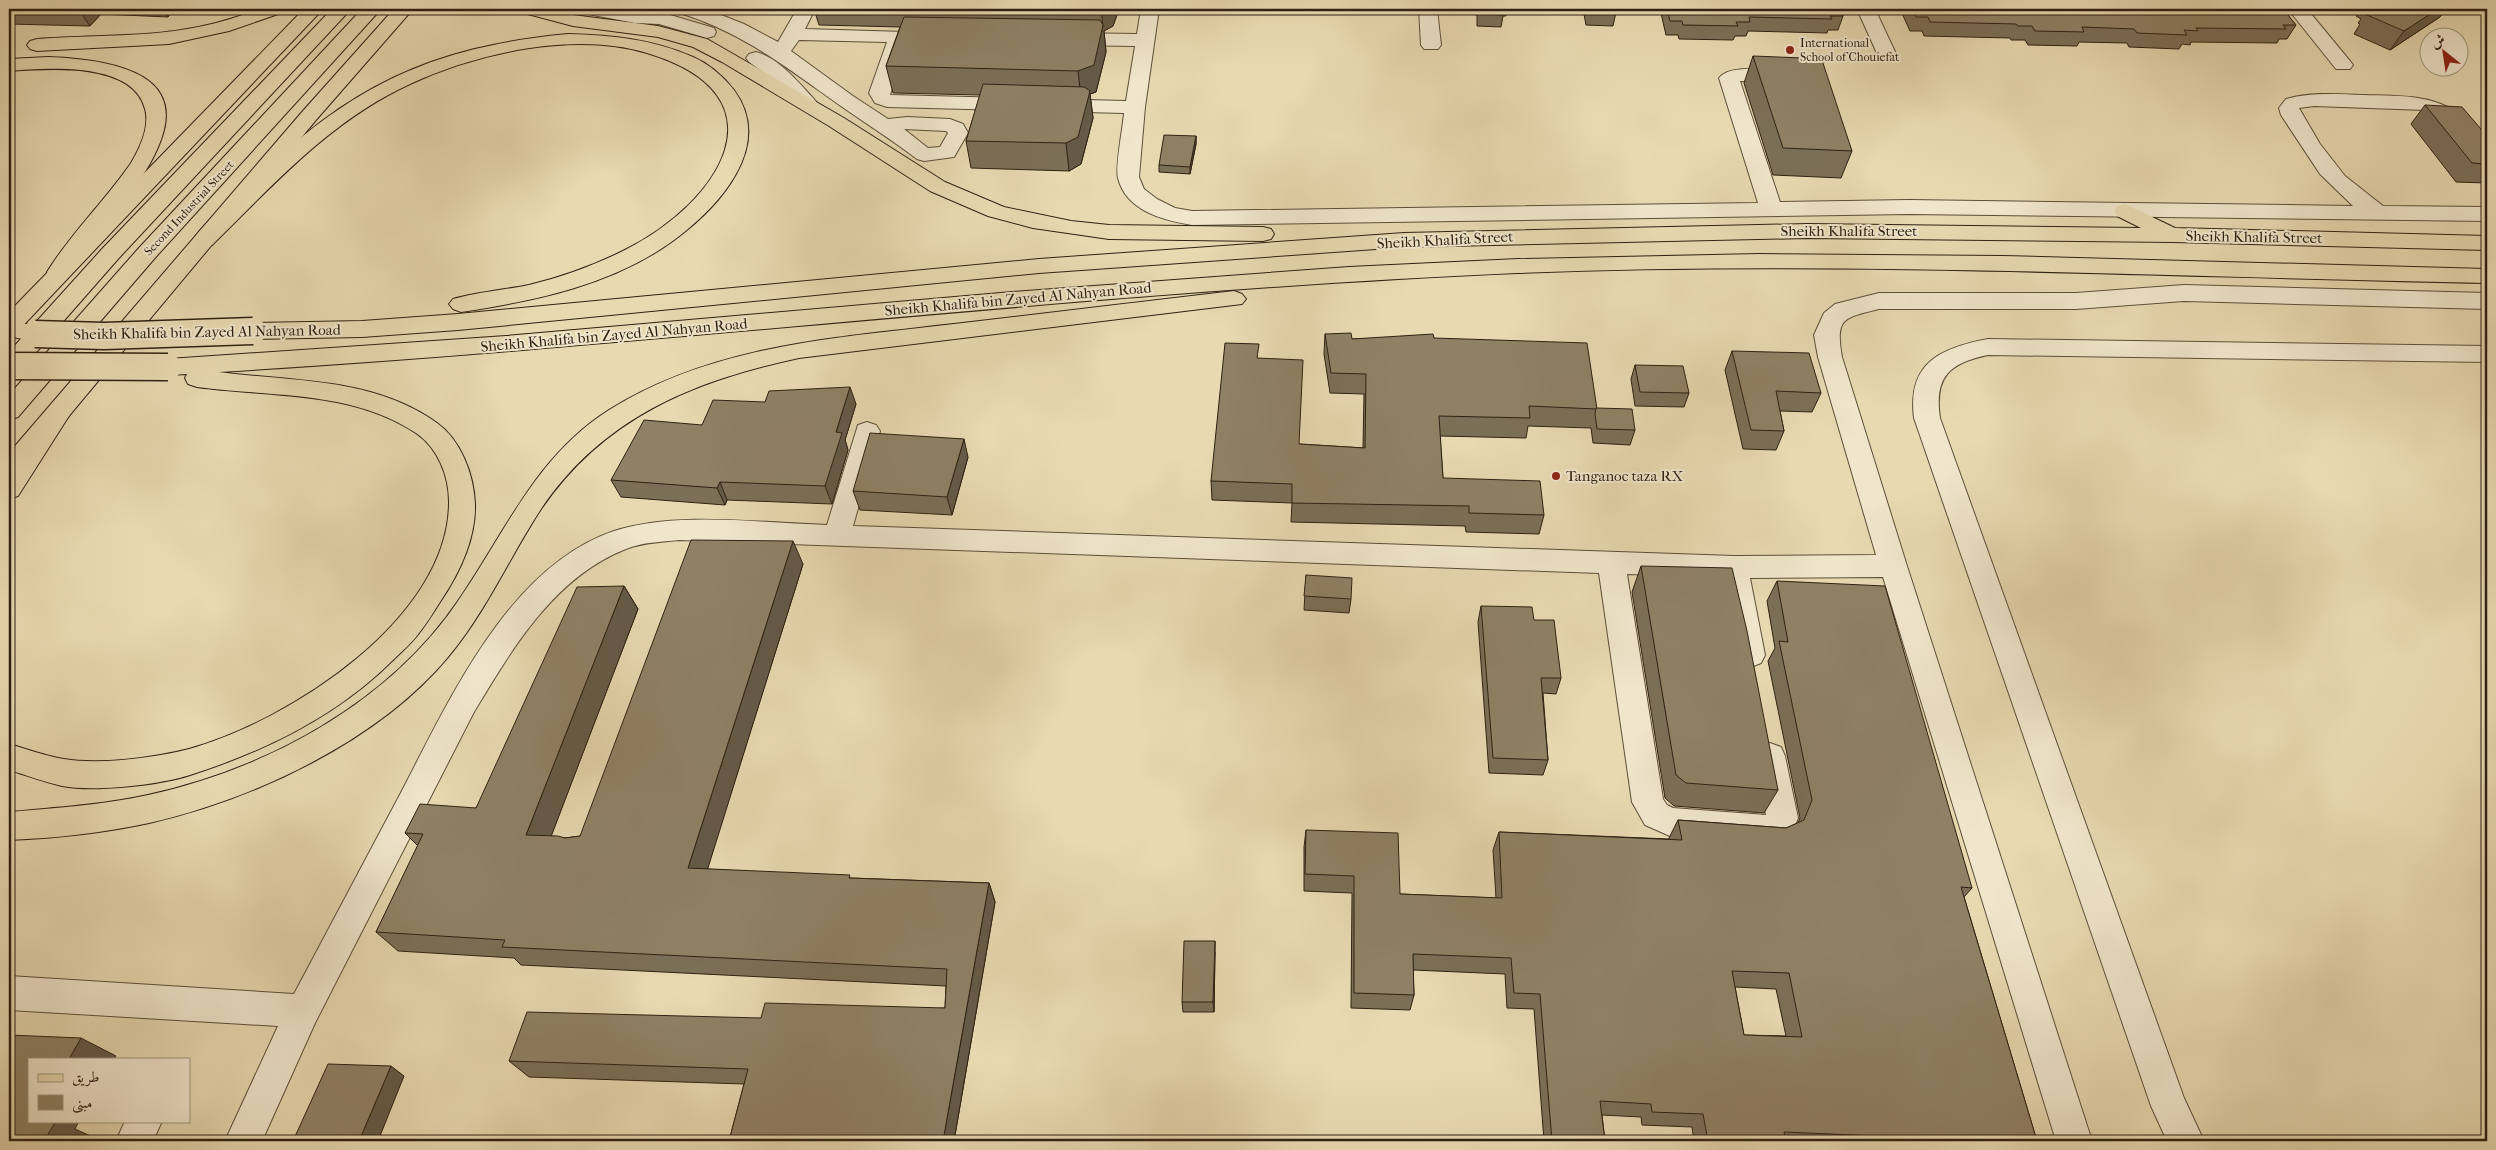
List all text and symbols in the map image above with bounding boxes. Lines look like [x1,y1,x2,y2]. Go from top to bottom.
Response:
north arrow [2418,28,2468,78]
text: ش [2427,30,2448,52]
place label: International School of Chouiefat [1800,36,1900,64]
marker: International School of Chouiefat [1784,44,1796,56]
street label: Second Industrial Street [141,157,237,258]
street label: Sheikh Khalifa Street [1781,222,1918,240]
street label: Sheikh Khalifa Street [1376,227,1514,253]
street label: Sheikh Khalifa Street [2185,227,2323,247]
street label: Sheikh Khalifa bin Zayed Al Nahyan Road [884,278,1153,320]
street label: Sheikh Khalifa bin Zayed Al Nahyan Road [480,314,749,356]
street label: Sheikh Khalifa bin Zayed Al Nahyan Road [73,321,342,343]
place label: Tanganoc taza RX [1566,467,1683,485]
marker: Tanganoc taza RX [1550,470,1562,482]
legend [28,1058,190,1122]
text: طريق [72,1068,99,1087]
text: مبنى [72,1094,92,1114]

